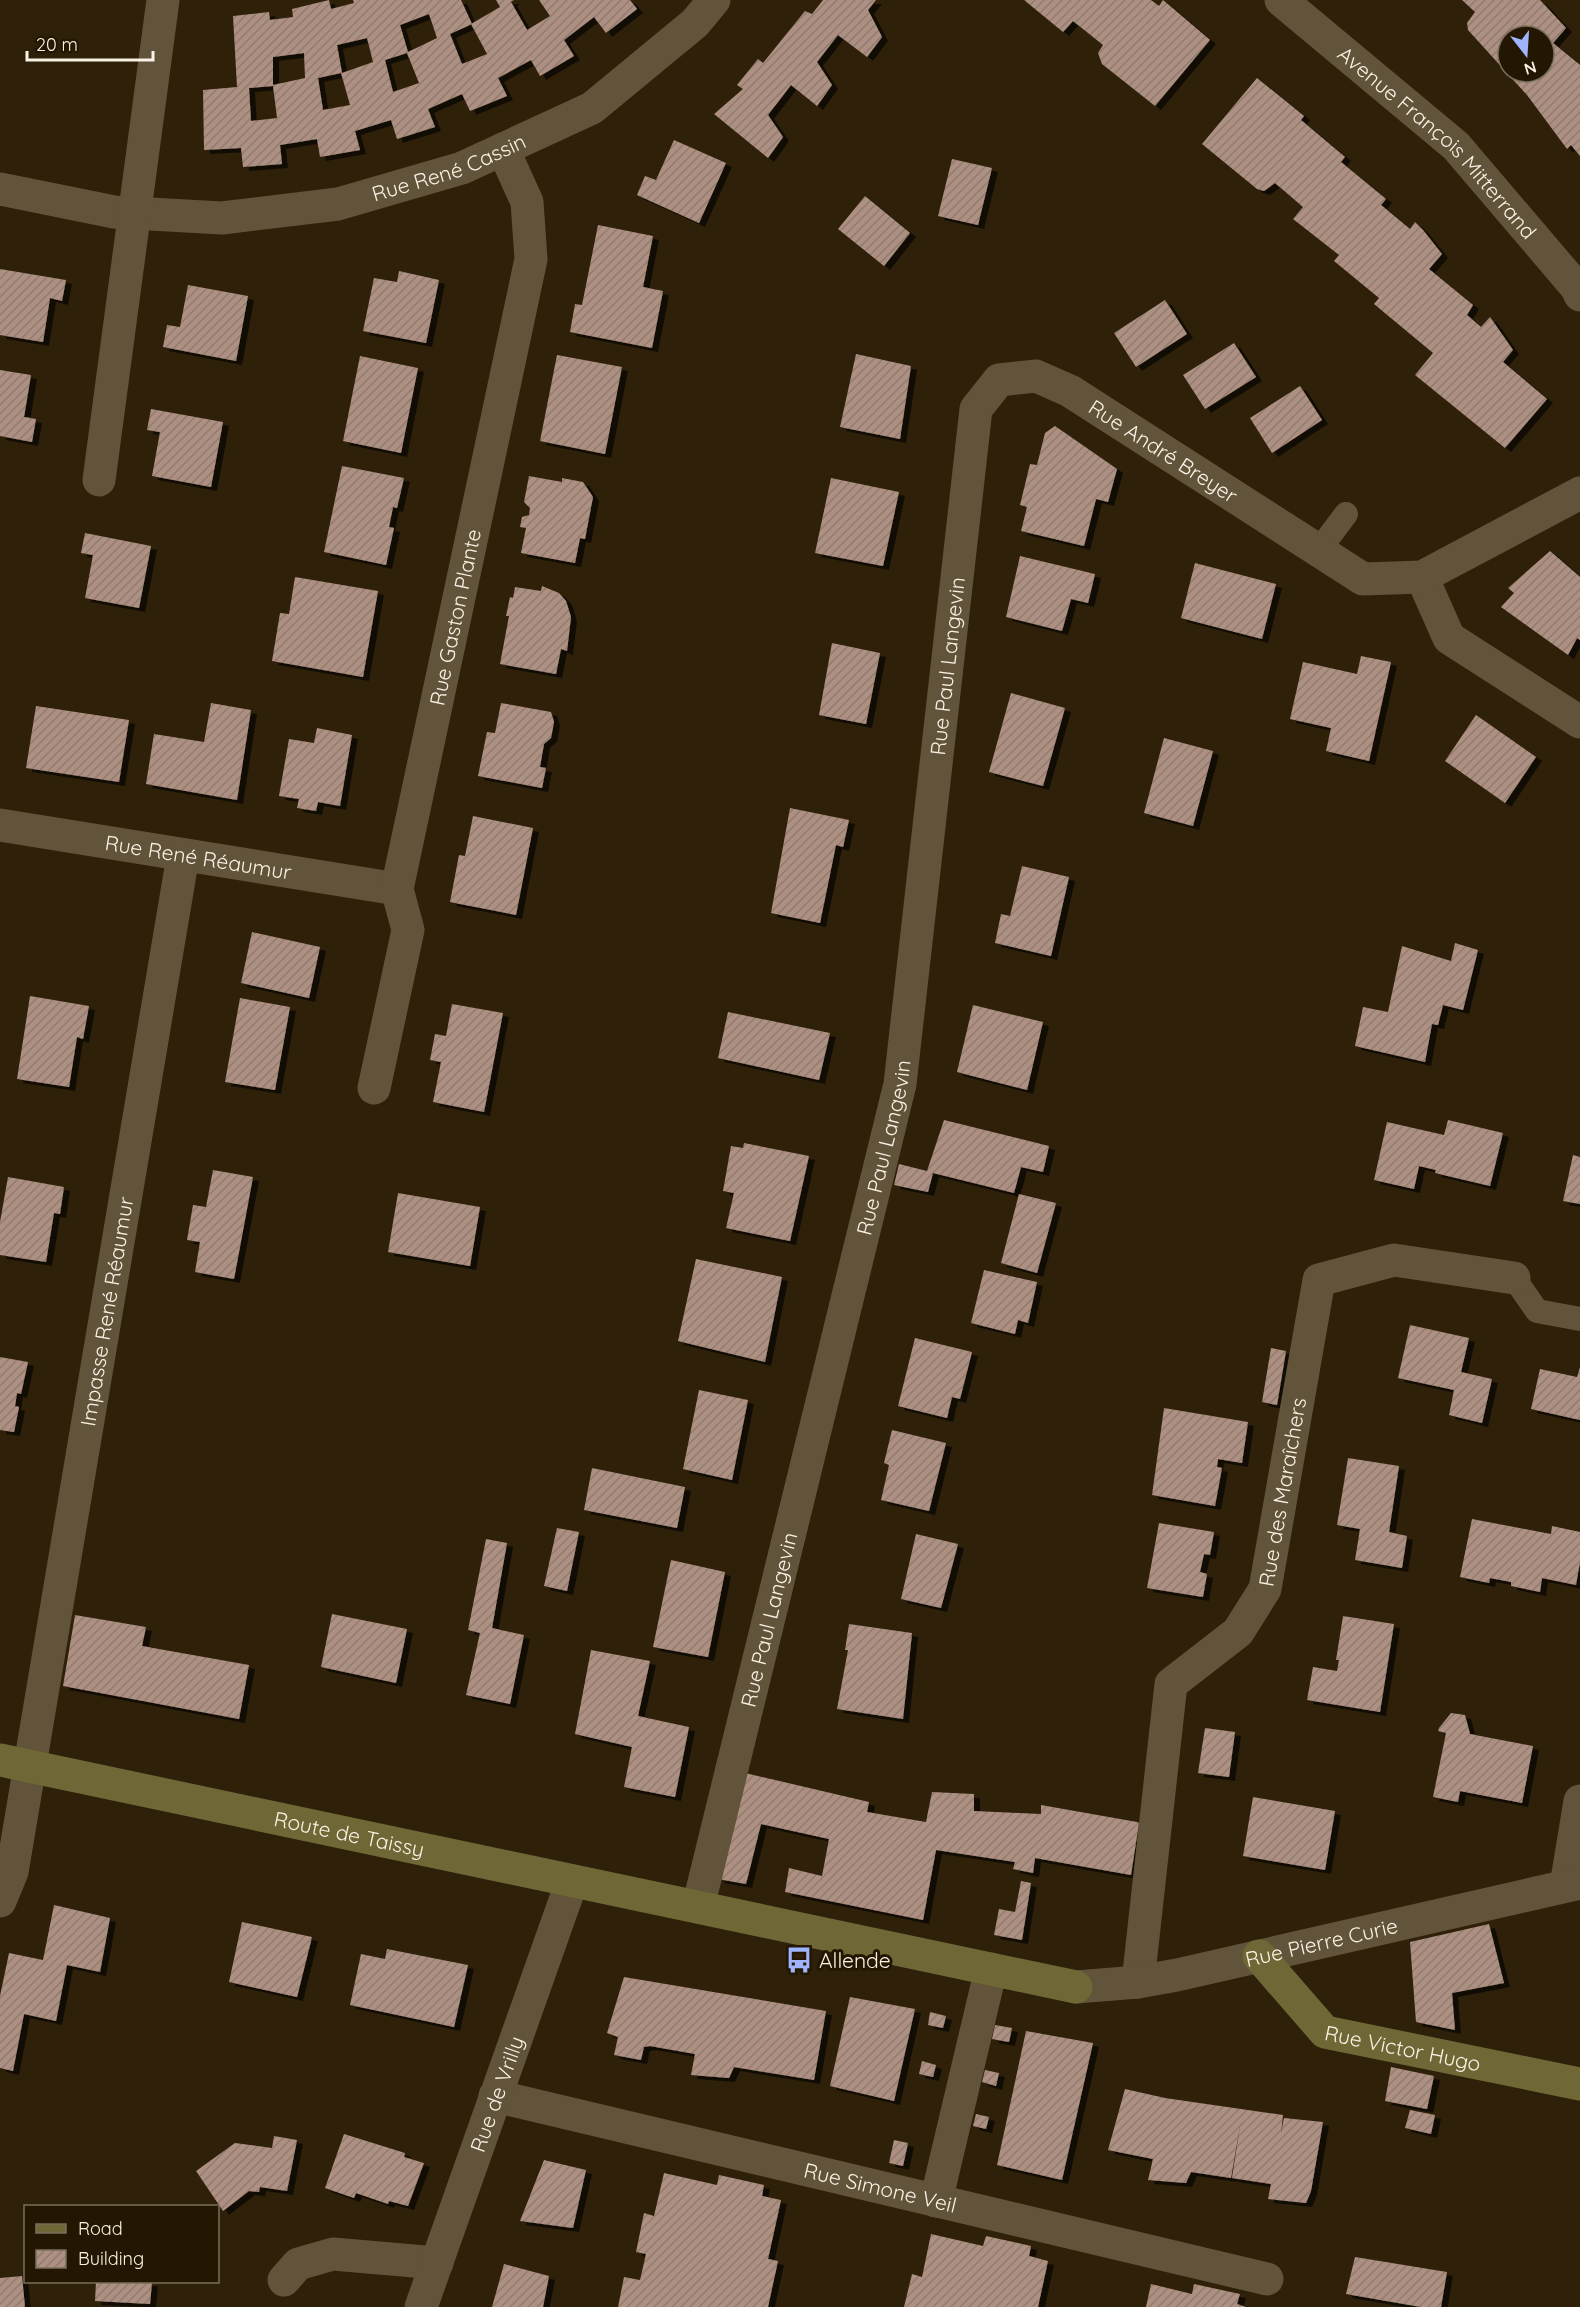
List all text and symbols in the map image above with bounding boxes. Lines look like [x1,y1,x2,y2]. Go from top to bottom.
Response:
scale bar [27,24,153,62]
north arrow [1496,24,1556,84]
text: 20 m [36,33,78,56]
street label: Avenue François Mitterrand [1333,40,1542,244]
text: N [1522,57,1539,80]
street label: Rue René Cassin [369,127,530,207]
street label: Rue André Breyer [1084,394,1243,508]
street label: Rue Gaston Plante [423,527,486,708]
street label: Rue Paul Langevin [924,576,970,757]
street label: Rue René Réaumur [103,829,294,885]
street label: Rue Paul Langevin [850,1059,916,1238]
street label: Impasse René Réaumur [74,1195,138,1428]
street label: Rue des Maraîchers [1253,1395,1311,1588]
street label: Rue Paul Langevin [735,1529,803,1710]
street label: Route de Taissy [272,1805,427,1862]
street label: Rue Pierre Curie [1243,1912,1400,1972]
bus stop icon: Allende [784,1945,814,1975]
place label: Allende [819,1947,891,1973]
street label: Rue Victor Hugo [1322,2019,1483,2076]
street label: Rue de Vrilly [464,2032,529,2156]
street label: Rue Simone Veil [801,2157,959,2218]
legend [24,2205,219,2283]
text: Road [78,2217,123,2240]
text: Building [78,2247,144,2270]

